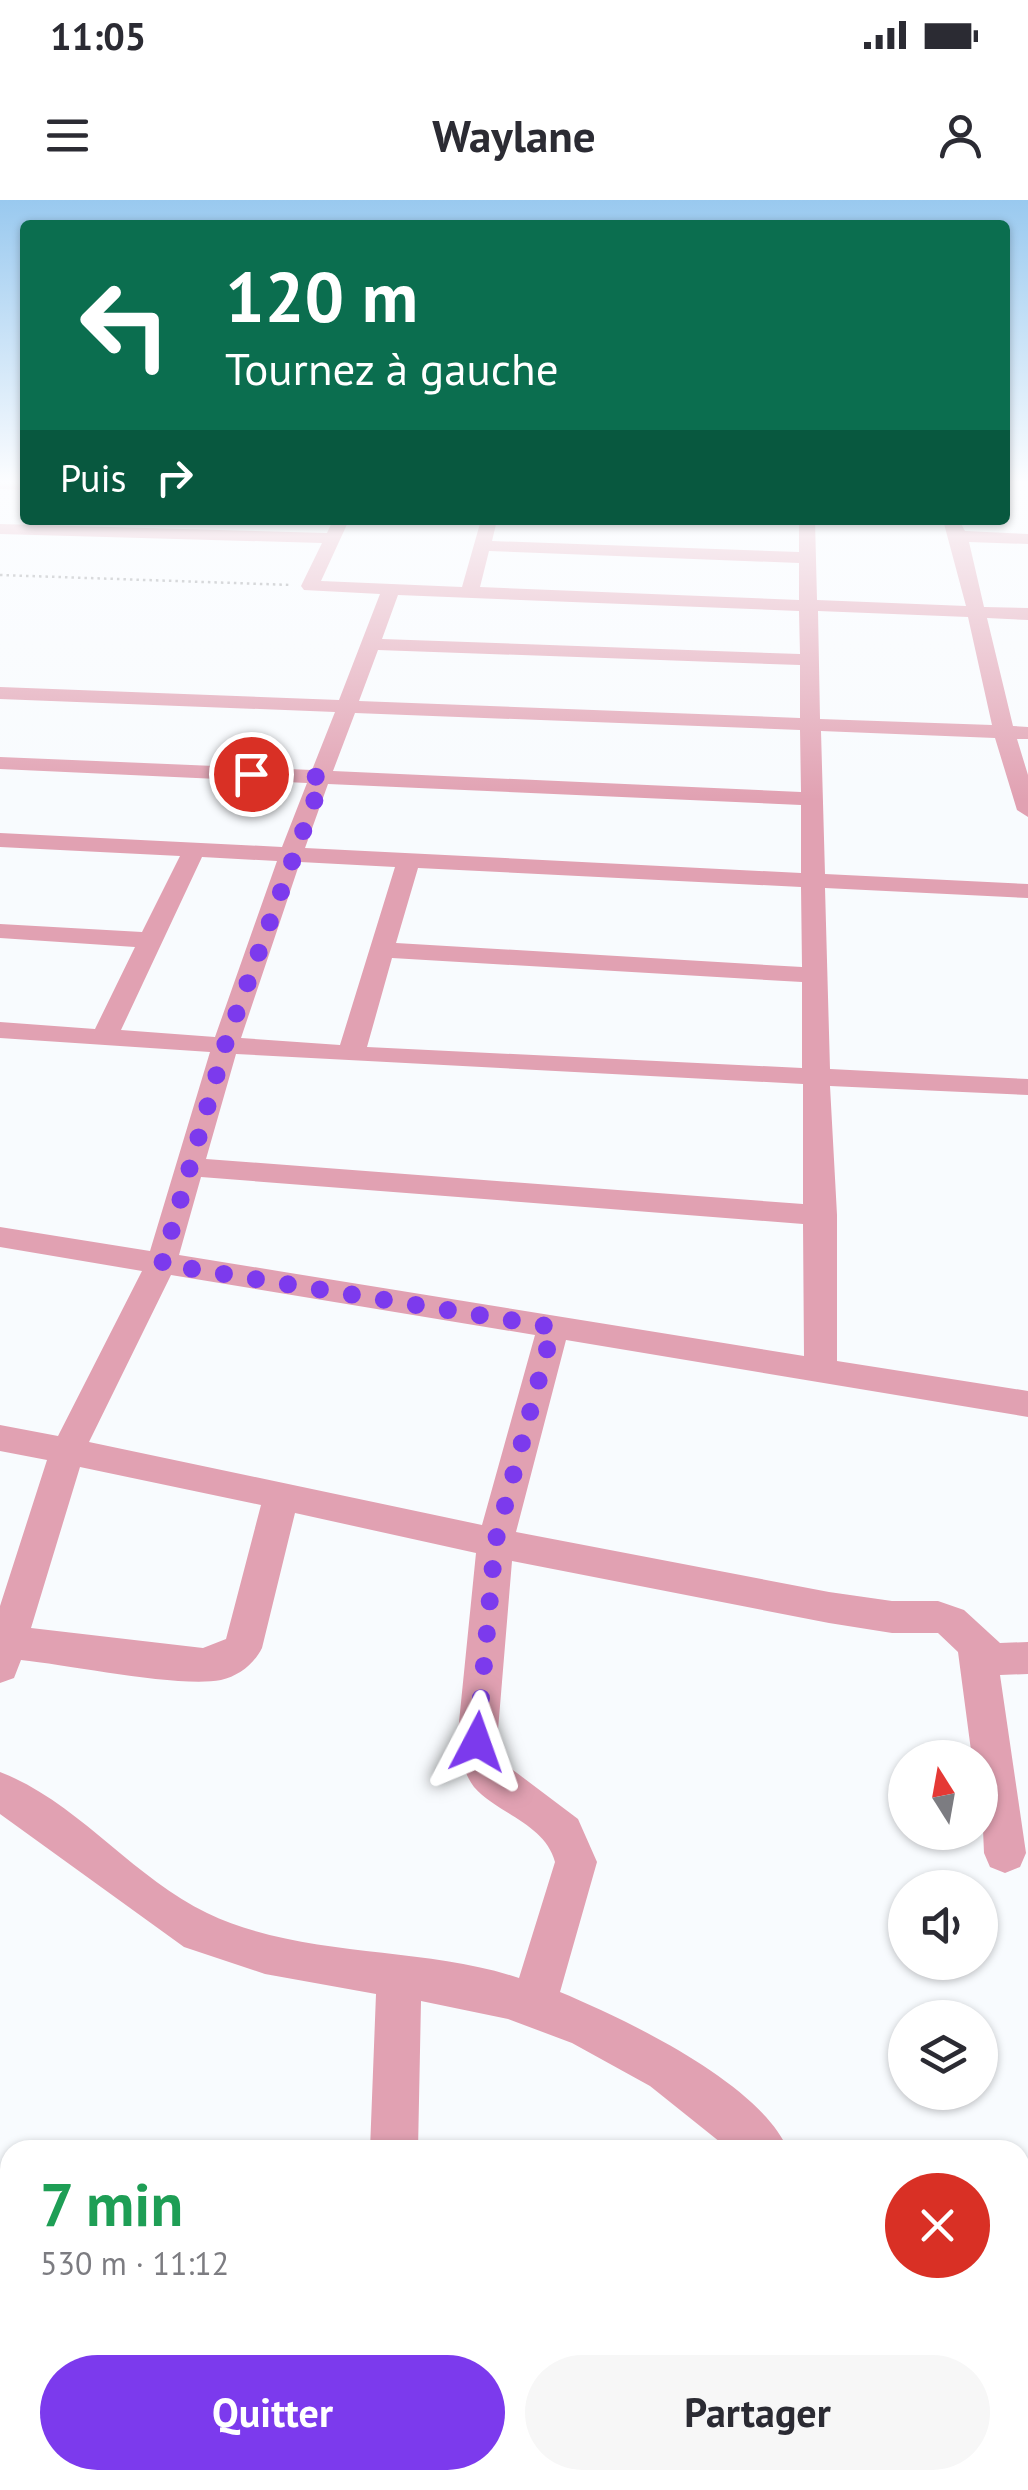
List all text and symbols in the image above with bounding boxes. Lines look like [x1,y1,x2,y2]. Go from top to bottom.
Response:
text: 11:05 [50,11,146,60]
text: Waylane [432,106,596,164]
icon: menu [40,108,95,163]
icon: person [933,108,988,163]
text: 120 m [225,251,418,341]
icon: left [60,260,190,390]
text: Tournez à gauche [225,339,559,397]
icon: right [147,450,202,505]
text: Puis [60,453,127,502]
pin [209,732,294,817]
icon: arrive [224,747,279,802]
position arrow [425,1690,529,1794]
north arrow [888,1740,998,1850]
map controls [888,1740,998,2110]
button: sound [888,1870,998,1980]
button: layers [888,2000,998,2110]
text: 7 min [40,2165,183,2243]
button: close [885,2173,990,2278]
text: 530 m · 11:12 [40,2242,229,2284]
button: Quitter [40,2355,505,2470]
button: Partager [525,2355,990,2470]

